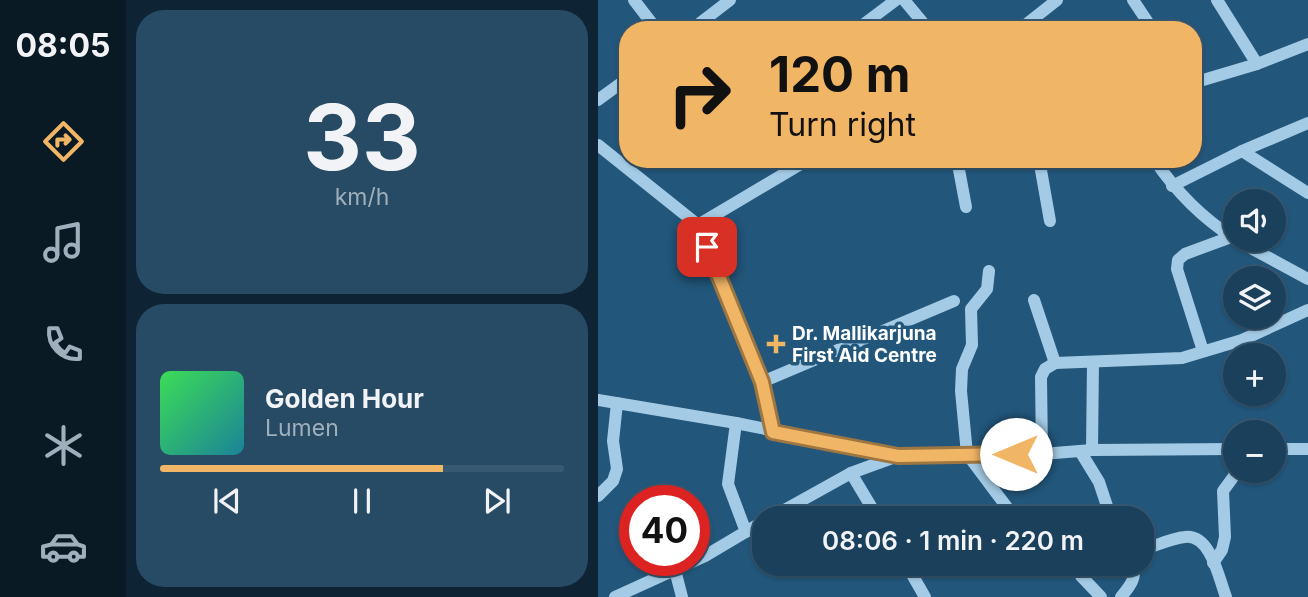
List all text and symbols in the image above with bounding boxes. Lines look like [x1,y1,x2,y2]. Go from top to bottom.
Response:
text: 08:05 [15,26,111,65]
text: 120 m [769,45,910,104]
icon: right [654,49,745,140]
text: 33 [303,82,421,192]
text: Turn right [769,105,916,144]
icon: directions [39,117,88,166]
text: km/h [335,183,389,211]
map controls [1223,189,1286,483]
button: sound [1223,189,1286,252]
pin [677,217,737,277]
icon: music [39,218,88,267]
icon: arrive [688,228,726,266]
button: layers [1223,266,1286,329]
icon: phone [39,320,88,369]
place label: Dr. Mallikarjuna First Aid Centre [792,322,937,367]
marker: Dr. Mallikarjuna First Aid Centre [766,334,786,354]
button: + [1223,343,1286,406]
text: Golden Hour [265,383,424,414]
text: Lumen [265,414,339,442]
position arrow [979,417,1053,491]
button: − [1223,420,1286,483]
icon: climate [39,421,88,470]
icon: previous [208,482,246,520]
icon: pause [343,482,381,520]
icon: next [478,482,516,520]
speed limit sign: 40 [619,485,710,576]
icon: car [39,522,88,571]
text: 08:06 · 1 min · 220 m [822,525,1084,556]

